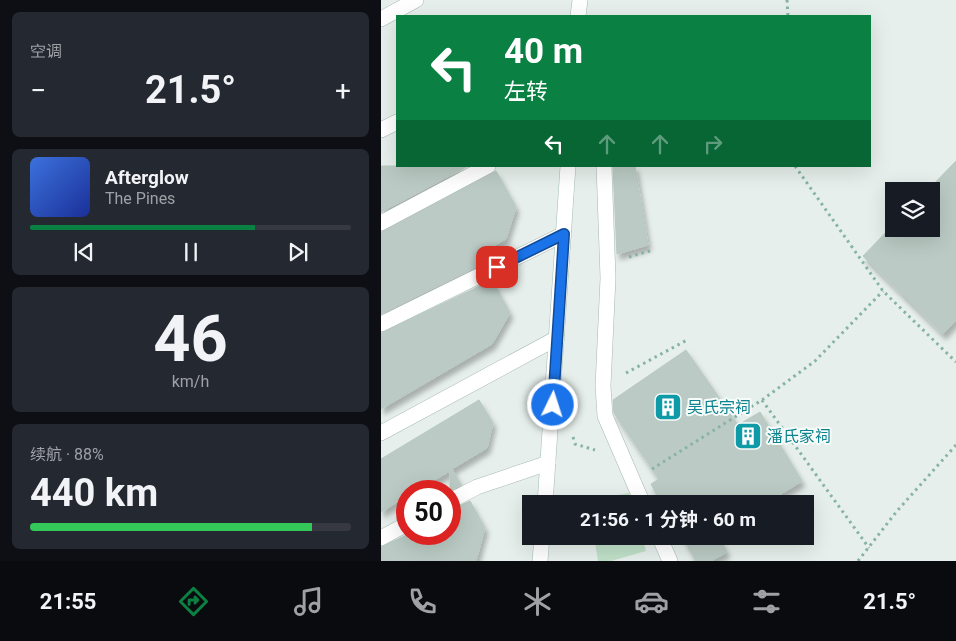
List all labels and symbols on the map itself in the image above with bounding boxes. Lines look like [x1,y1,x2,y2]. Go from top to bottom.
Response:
pin [476,246,518,288]
position arrow [526,378,578,430]
building icon: 吴氏宗祠 [653,392,683,422]
place label: 吴氏宗祠 [687,398,751,417]
building icon: 潘氏家祠 [733,421,763,451]
place label: 潘氏家祠 [767,427,831,446]
speed limit sign: 50 [396,480,461,545]

